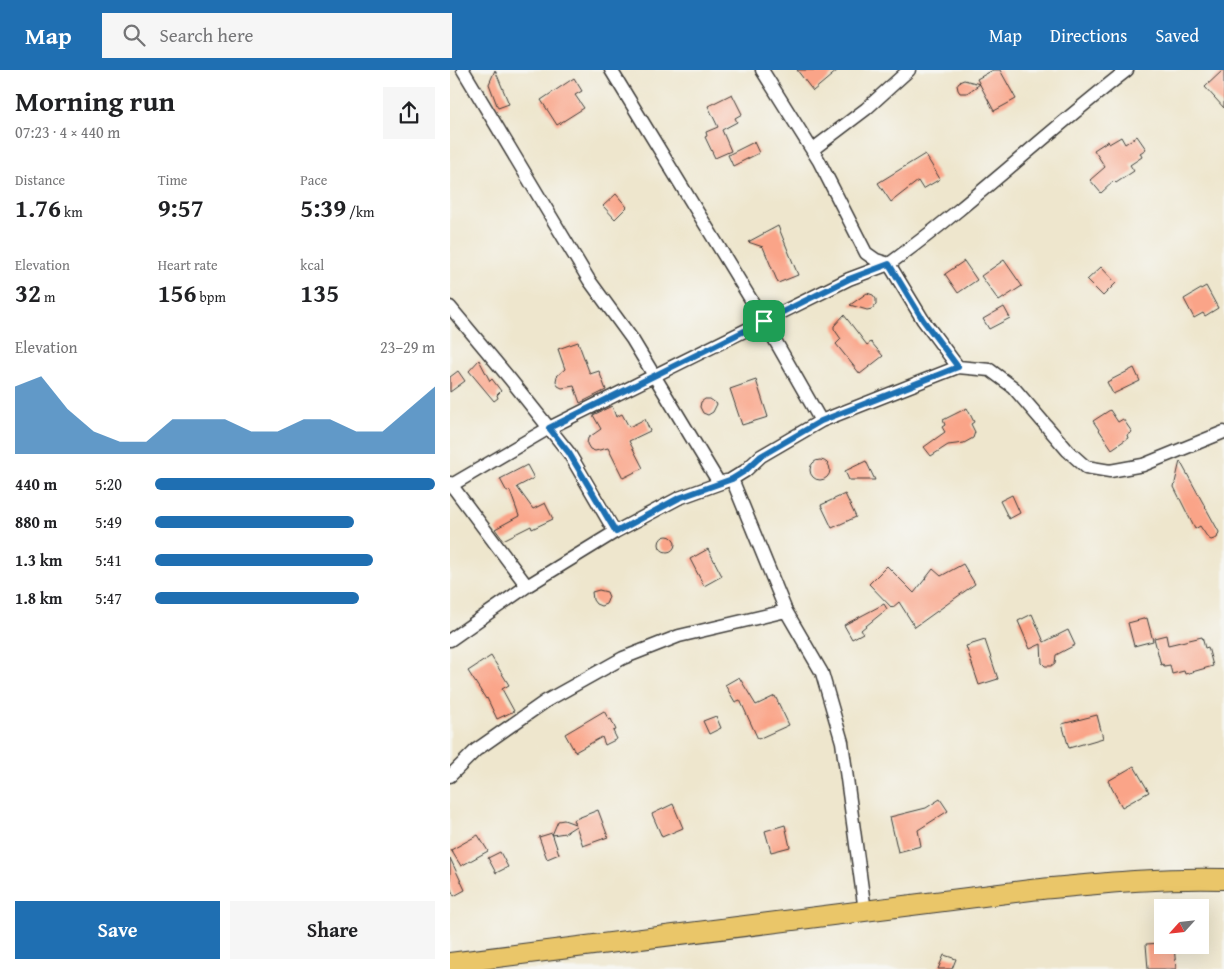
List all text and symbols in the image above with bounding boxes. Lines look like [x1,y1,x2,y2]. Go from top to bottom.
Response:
search box [102,13,452,58]
text: Map [25,18,72,53]
icon: search [120,21,148,49]
text: Search here [160,21,253,49]
text: Map [989,22,1022,49]
text: Directions [1050,22,1127,49]
text: Saved [1155,22,1199,49]
text: Morning run [15,80,175,121]
button: share [383,87,435,139]
text: 07:23 · 4 × 440 m [15,120,120,144]
text: Distance [15,170,65,190]
text: Time [158,170,187,190]
text: Pace [300,170,327,190]
text: 1.76 [15,190,61,226]
text: 9:57 [158,190,204,226]
text: 5:39 [300,190,346,226]
text: km [61,202,83,222]
text: /km [346,202,375,222]
text: Elevation [15,255,70,275]
text: Heart rate [158,255,218,275]
text: kcal [300,255,324,275]
text: 32 [15,275,41,311]
text: 156 [158,275,197,311]
text: 135 [300,275,339,311]
text: m [41,287,55,307]
text: bpm [197,287,226,307]
pin [743,300,785,342]
icon: arrive [750,307,778,335]
text: Elevation [15,335,78,359]
text: 23–29 m [380,335,435,359]
text: 440 m [15,472,57,496]
text: 5:20 [95,472,122,496]
text: 880 m [15,510,57,534]
text: 5:49 [95,510,122,534]
text: 1.3 km [15,548,62,572]
text: 5:41 [95,548,122,572]
text: 1.8 km [15,586,62,610]
text: 5:47 [95,586,122,610]
north arrow [1154,899,1209,954]
map controls [1154,899,1209,954]
button: Save [15,901,220,959]
button: Share [230,901,435,959]

